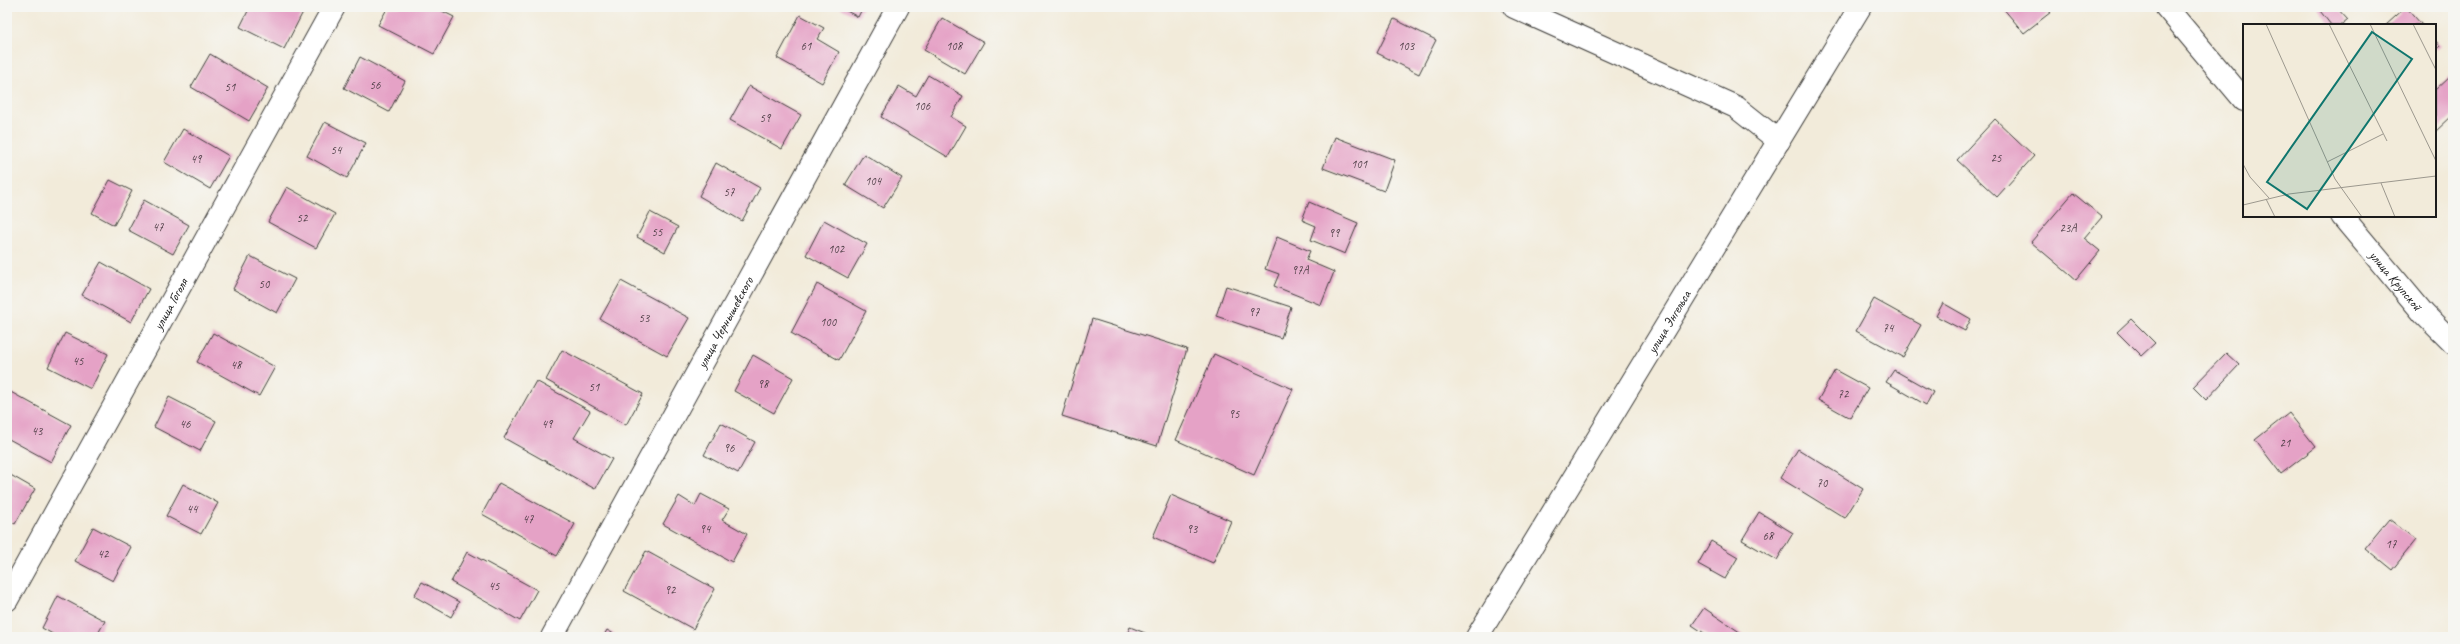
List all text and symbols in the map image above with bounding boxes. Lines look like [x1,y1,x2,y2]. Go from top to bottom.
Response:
inset map [2243,24,2436,217]
house number: 61 [801,38,812,54]
house number: 108 [946,38,964,54]
house number: 103 [1398,38,1416,54]
house number: 56 [370,77,381,93]
house number: 51 [225,79,236,95]
house number: 106 [914,98,931,114]
house number: 59 [760,110,772,126]
house number: 54 [331,142,343,158]
house number: 25 [1991,150,2002,166]
house number: 49 [191,151,203,167]
house number: 101 [1351,156,1368,172]
house number: 104 [865,173,883,189]
house number: 57 [724,184,735,200]
house number: 52 [297,210,309,226]
house number: 47 [153,219,164,235]
house number: 23А [2060,220,2077,236]
house number: 55 [652,224,663,240]
house number: 99 [1329,225,1341,241]
house number: 102 [828,241,846,257]
street label: улица Крупской [2365,246,2426,315]
house number: 97А [1292,262,1309,278]
street label: улица Чернышевского [693,273,758,372]
street label: улица Гоголя [149,275,192,334]
house number: 50 [259,276,271,292]
street label: улица Энгельса [1643,286,1695,357]
house number: 97 [1249,304,1260,320]
house number: 53 [639,310,651,326]
house number: 100 [820,314,838,330]
house number: 74 [1883,320,1895,336]
house number: 45 [73,353,84,369]
house number: 48 [231,357,243,373]
house number: 98 [758,376,770,392]
house number: 51 [589,379,600,395]
house number: 72 [1838,386,1850,402]
house number: 95 [1229,406,1240,422]
house number: 46 [180,416,191,432]
house number: 49 [542,416,554,432]
house number: 43 [32,423,44,439]
house number: 21 [2280,435,2291,451]
house number: 96 [724,440,735,456]
house number: 70 [1817,475,1829,491]
house number: 44 [187,501,199,517]
house number: 47 [523,511,534,527]
house number: 94 [700,521,712,537]
house number: 93 [1187,521,1199,537]
house number: 68 [1763,528,1775,544]
house number: 17 [2386,536,2397,552]
house number: 42 [98,546,110,562]
house number: 45 [489,578,500,594]
house number: 92 [665,582,677,598]

